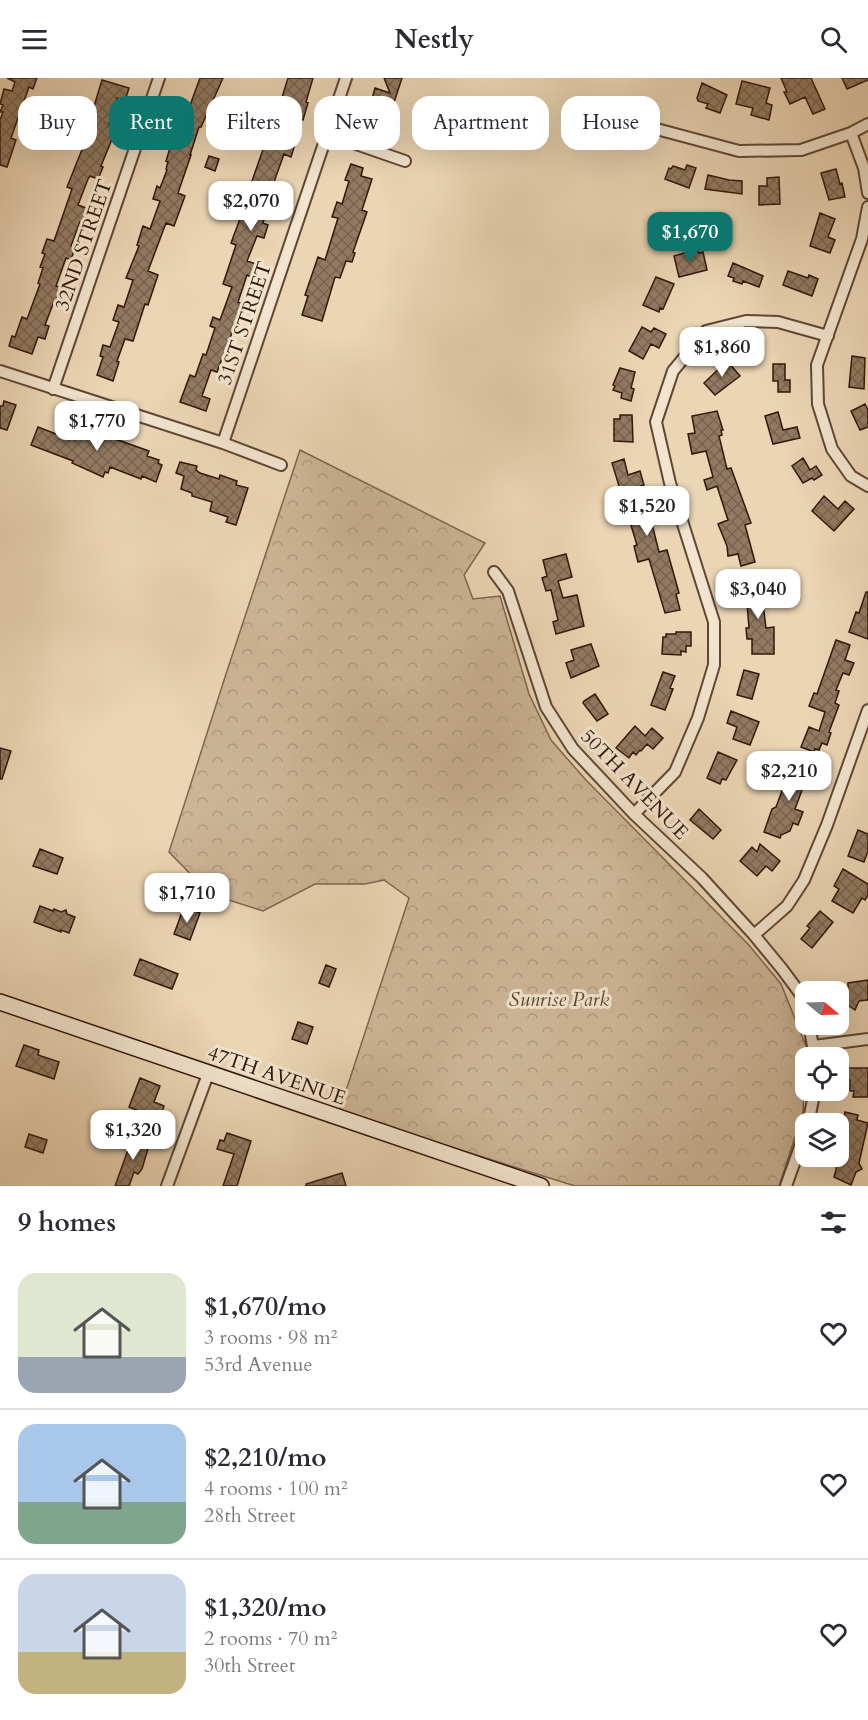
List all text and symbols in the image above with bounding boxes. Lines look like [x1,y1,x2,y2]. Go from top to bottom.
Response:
text: Nestly [394,21,474,58]
icon: menu [18,23,51,56]
icon: search [817,23,850,56]
chip: Buy [18,96,97,150]
chip: Rent [109,96,194,150]
chip: Filters [206,96,302,150]
chip: New [314,96,400,150]
chip: Apartment [412,96,549,150]
chip: House [561,96,660,150]
street label: 32ND STREET [48,176,119,314]
pin: $2,070 [202,181,300,232]
text: $2,070 [222,187,280,214]
pin: $1,670 [641,212,739,263]
text: $1,670 [661,218,719,245]
street label: 31ST STREET [211,258,278,388]
pin: $1,860 [673,327,771,378]
text: $1,860 [693,333,751,360]
pin: $1,770 [48,401,146,452]
text: $1,770 [68,407,126,434]
pin: $1,520 [598,486,696,537]
text: $1,520 [618,492,676,519]
pin: $3,040 [709,569,807,620]
text: $3,040 [729,575,787,602]
street label: 50TH AVENUE [575,723,694,846]
pin: $2,210 [740,751,838,802]
text: $2,210 [760,757,818,784]
pin: $1,710 [138,873,236,924]
text: $1,710 [158,879,216,906]
north arrow [795,981,849,1035]
map controls [795,981,849,1167]
park label: Sunrise Park [509,986,609,1013]
street label: 47TH AVENUE [204,1039,349,1112]
button: locate [795,1047,849,1101]
pin: $1,320 [84,1110,182,1161]
button: layers [795,1113,849,1167]
text: $1,320 [104,1116,162,1143]
text: 9 homes [18,1205,116,1240]
icon: filters [817,1206,850,1239]
text: $1,670/mo [204,1289,327,1324]
icon: home [66,1297,138,1369]
icon: heart [817,1317,850,1350]
text: 3 rooms · 98 m² [204,1324,337,1351]
text: 53rd Avenue [204,1351,313,1378]
text: $2,210/mo [204,1440,327,1475]
icon: home [66,1448,138,1520]
icon: heart [817,1468,850,1501]
text: 4 rooms · 100 m² [204,1475,348,1502]
text: 28th Street [204,1502,295,1529]
text: $1,320/mo [204,1590,327,1625]
icon: home [66,1598,138,1670]
icon: heart [817,1618,850,1651]
text: 2 rooms · 70 m² [204,1625,337,1652]
text: 30th Street [204,1652,295,1679]

